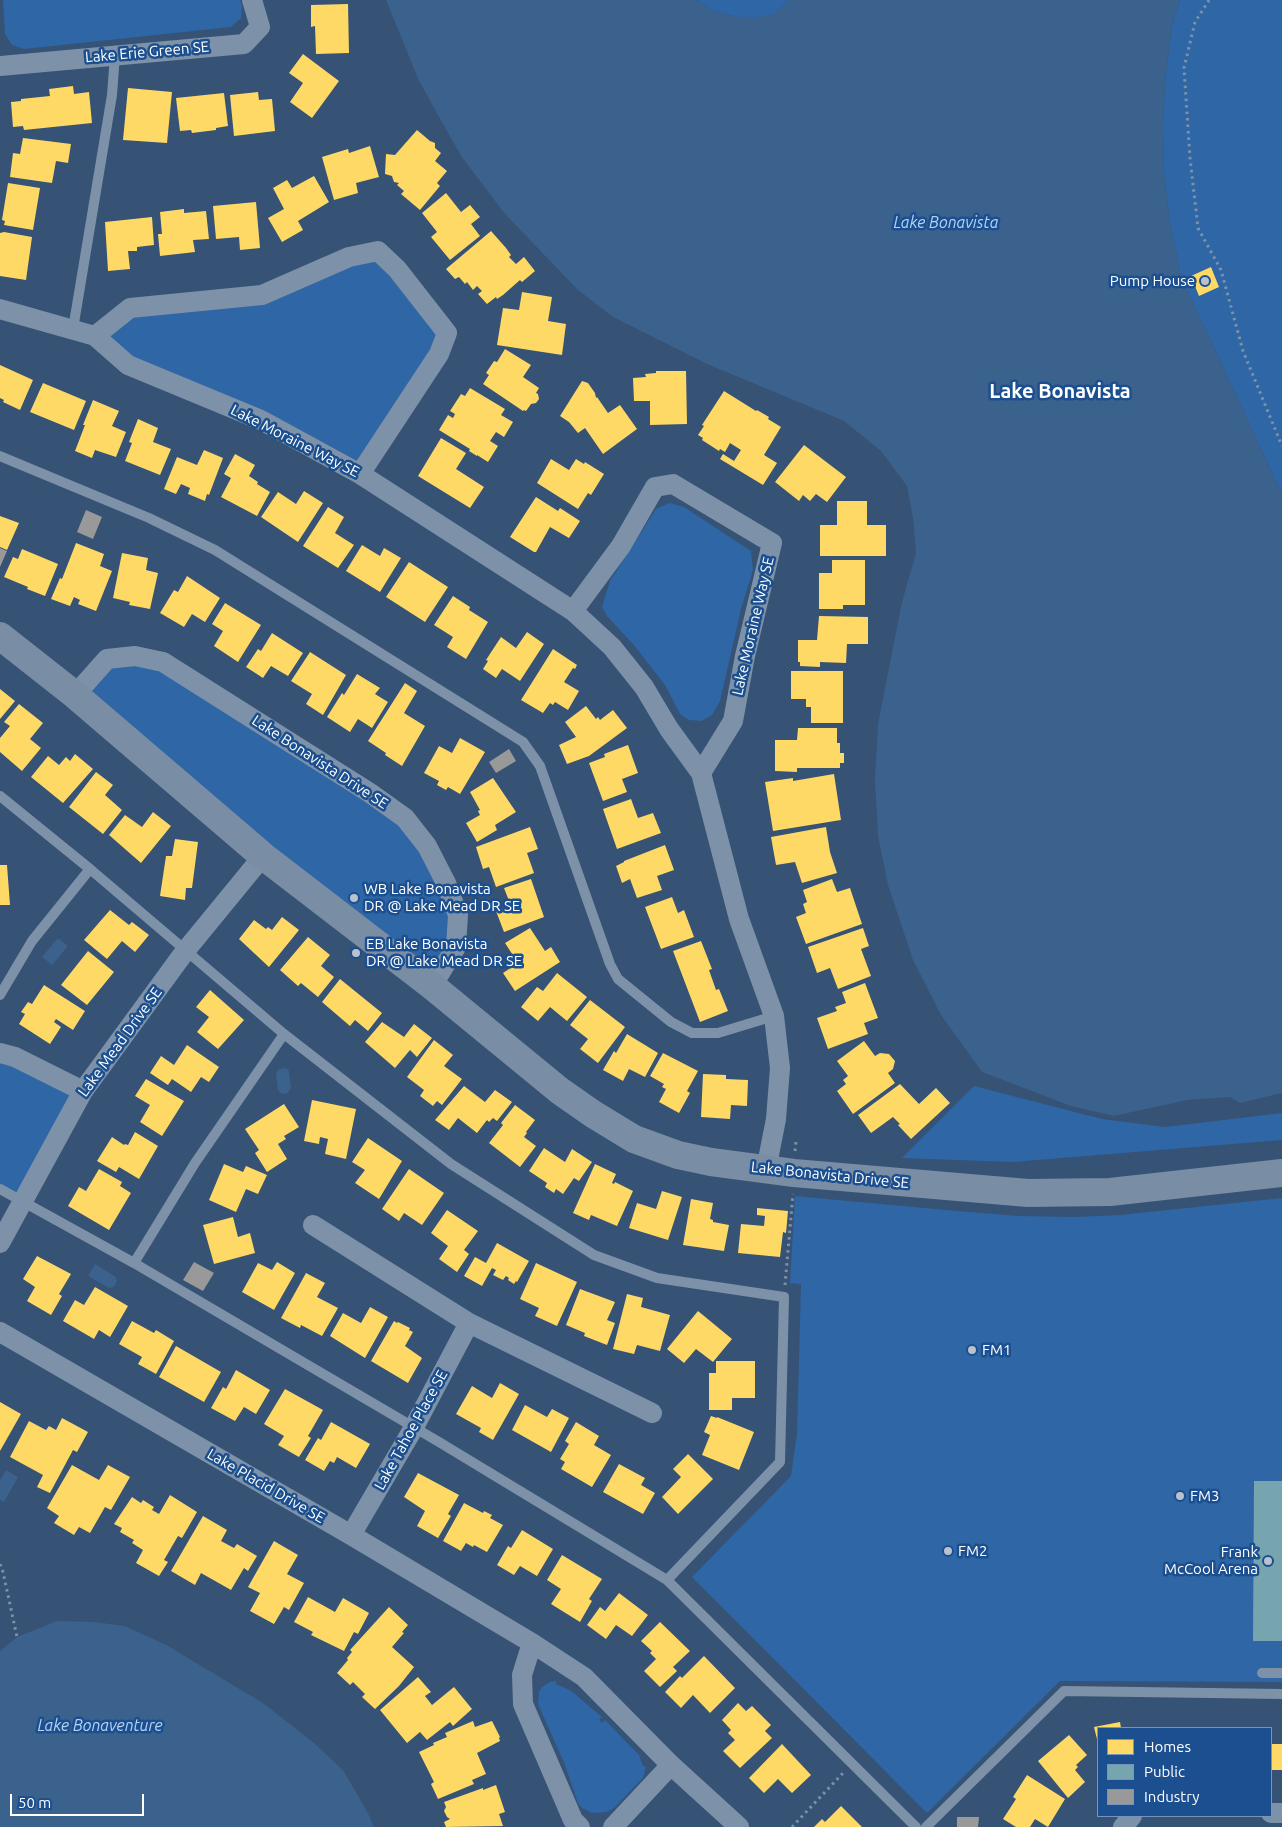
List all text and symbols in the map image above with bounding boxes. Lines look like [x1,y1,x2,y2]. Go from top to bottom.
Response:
street label: Lake Erie Green SE [84,38,210,66]
water label: Lake Bonavista [894,213,998,233]
place label: Pump House [1110,272,1195,290]
marker: Pump House [1199,275,1211,287]
district label: Lake Bonavista [989,379,1131,403]
street label: Lake Moraine Way SE [228,401,362,481]
street label: Lake Moraine Way SE [728,555,778,697]
street label: Lake Bonavista Drive SE [249,711,391,813]
place label: WB Lake Bonavista DR @ Lake Mead DR SE [364,880,520,915]
marker: WB Lake Bonavista DR @ Lake Mead DR SE [348,892,360,904]
place label: EB Lake Bonavista DR @ Lake Mead DR SE [366,935,522,970]
marker: EB Lake Bonavista DR @ Lake Mead DR SE [350,947,362,959]
street label: Lake Mead Drive SE [74,984,166,1100]
street label: Lake Bonavista Drive SE [750,1158,910,1192]
place label: FM1 [982,1341,1011,1359]
marker: FM1 [966,1344,978,1356]
street label: Lake Tahoe Place SE [371,1367,451,1493]
street label: Lake Placid Drive SE [204,1445,328,1527]
place label: FM3 [1190,1487,1219,1505]
marker: FM3 [1174,1490,1186,1502]
place label: FM2 [958,1542,987,1560]
place label: Frank McCool Arena [1164,1543,1258,1578]
marker: FM2 [942,1545,954,1557]
marker: Frank McCool Arena [1262,1555,1274,1567]
water label: Lake Bonaventure [37,1716,163,1736]
legend [1097,1727,1272,1817]
text: Homes [1144,1738,1191,1755]
text: Public [1144,1763,1185,1780]
scale bar [12,1784,146,1816]
text: Industry [1144,1788,1199,1805]
text: 50 m [18,1794,51,1811]

